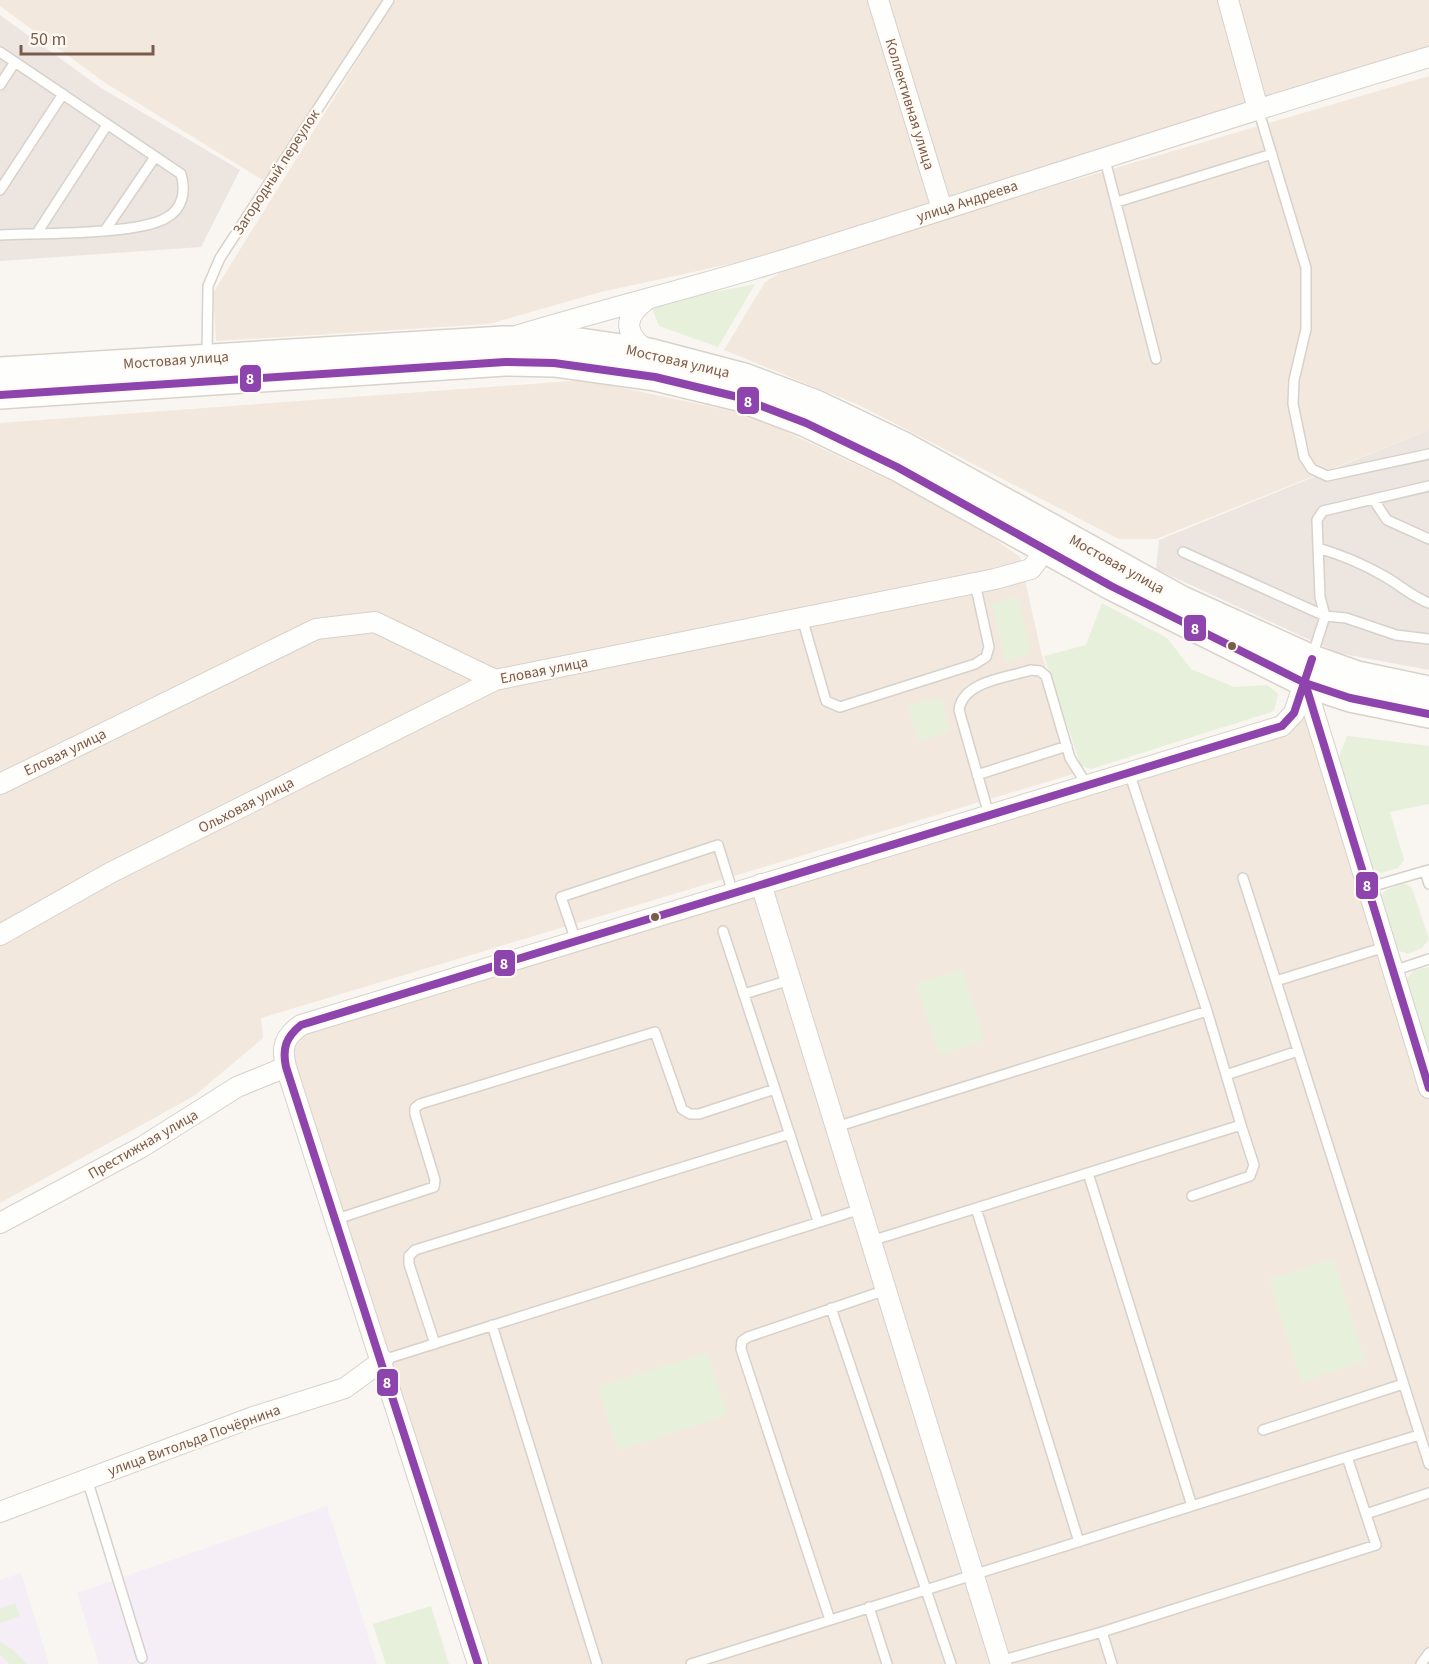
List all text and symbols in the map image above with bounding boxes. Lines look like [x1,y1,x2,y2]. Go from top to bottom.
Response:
scale bar [21,18,153,56]
text: 50 m [30,27,66,52]
street label: Коллективная улица [880,36,939,172]
street label: Загородный переулок [228,105,325,239]
street label: улица Андреева [914,175,1021,228]
street label: Мостовая улица [624,339,732,384]
street label: Мостовая улица [123,346,230,375]
line badge: 8 [239,364,262,393]
text: 8 [246,368,254,390]
line badge: 8 [736,386,760,415]
text: 8 [744,391,752,413]
street label: Мостовая улица [1065,530,1168,599]
line badge: 8 [1183,614,1207,642]
text: 8 [1191,618,1199,640]
unlabelled marker [1226,640,1238,652]
street label: Еловая улица [498,652,590,689]
street label: Еловая улица [21,723,110,781]
street label: Ольховая улица [195,772,298,839]
line badge: 8 [1355,871,1379,900]
text: 8 [1363,875,1371,897]
unlabelled marker [649,911,661,923]
line badge: 8 [493,949,516,977]
text: 8 [500,953,508,975]
street label: Престижная улица [84,1104,202,1184]
line badge: 8 [376,1368,399,1397]
text: 8 [383,1372,391,1394]
street label: улица Витольда Почёрнина [105,1399,284,1482]

